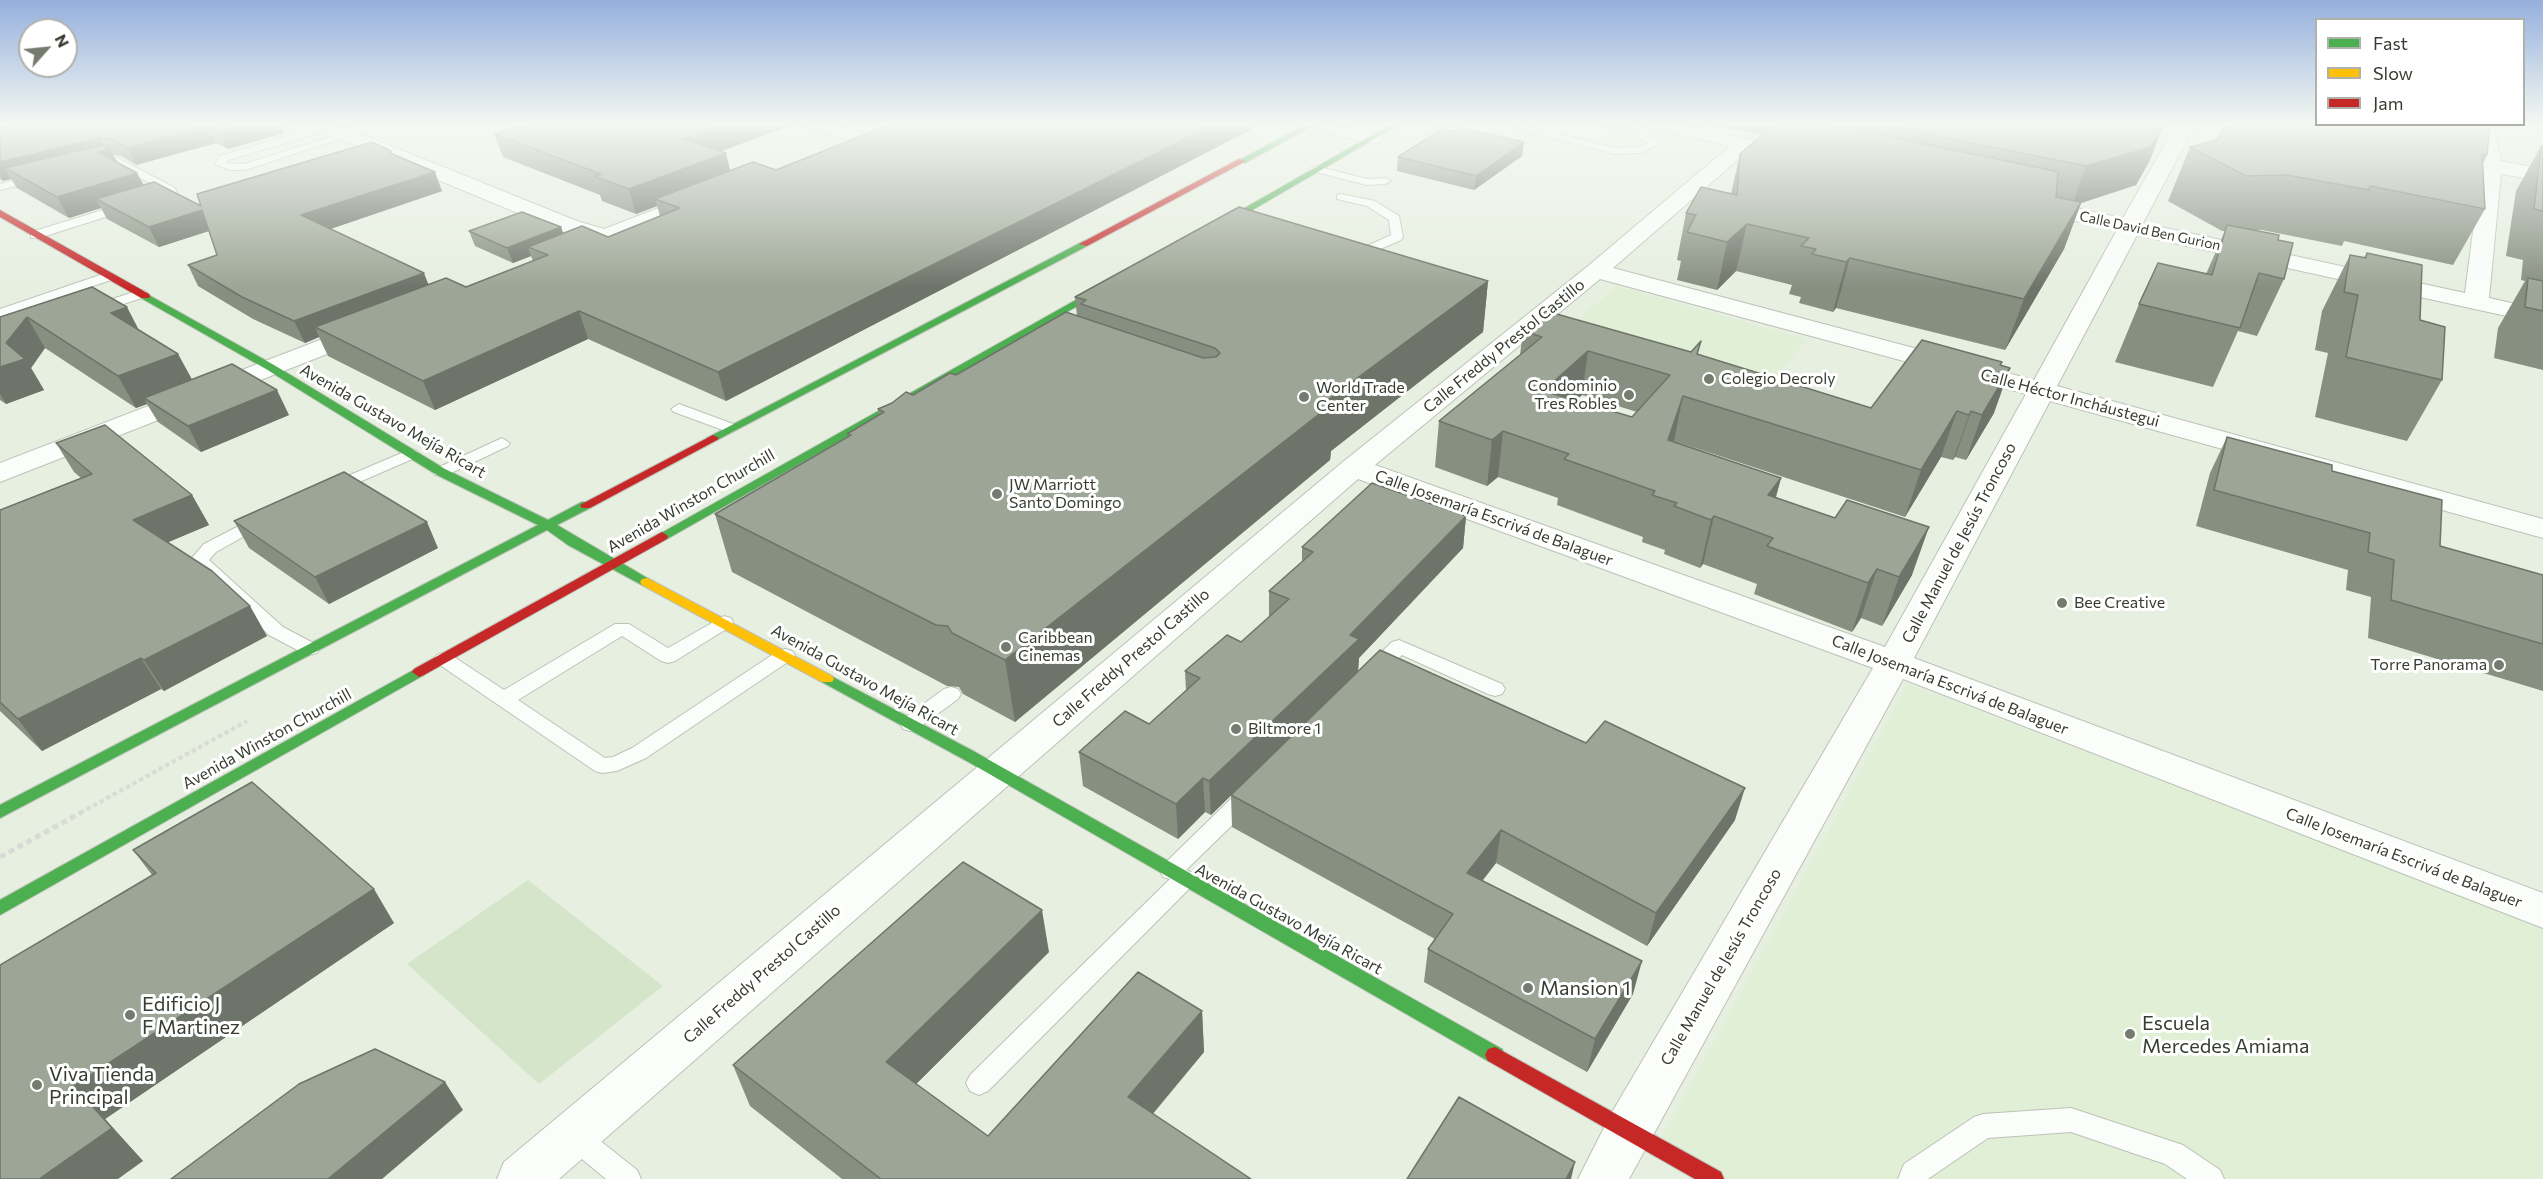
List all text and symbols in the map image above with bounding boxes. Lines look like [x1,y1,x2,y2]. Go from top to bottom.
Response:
north arrow [18,18,78,78]
legend [2315,18,2525,126]
text: N [52,31,74,50]
text: Fast [2373,32,2408,54]
text: Slow [2373,62,2413,84]
text: Jam [2373,92,2403,114]
street label: Calle David Ben Gurion [2078,208,2222,254]
street label: Calle Freddy Prestol Castillo [1419,275,1589,417]
street label: Avenida Gustavo Mejía Ricart [297,360,489,482]
street label: Calle Héctor Incháustegui [1978,365,2162,431]
place label: Colegio Decroly [1721,369,1836,389]
marker: Colegio Decroly [1702,372,1716,386]
place label: Condominio Tres Robles [1528,376,1617,414]
place label: World Trade Center [1316,378,1405,416]
marker: Condominio Tres Robles [1622,388,1636,402]
marker: World Trade Center [1297,390,1311,404]
street label: Calle Manuel de Jesús Troncoso [1898,439,2020,647]
street label: Avenida Winston Churchill [604,445,778,557]
street label: Calle Josemaría Escrivá de Balaguer [1372,466,1616,570]
place label: JW Marriott Santo Domingo [1009,475,1122,513]
marker: JW Marriott Santo Domingo [990,487,1004,501]
street label: Calle Freddy Prestol Castillo [1048,584,1214,732]
place label: Bee Creative [2074,593,2165,613]
marker: Bee Creative [2055,596,2069,610]
street label: Avenida Gustavo Mejía Ricart [768,620,962,740]
place label: Caribbean Cinemas [1018,628,1093,666]
street label: Calle Josemaría Escrivá de Balaguer [1829,631,2071,739]
marker: Caribbean Cinemas [999,640,1013,654]
place label: Torre Panorama [2370,655,2487,675]
marker: Torre Panorama [2492,658,2506,672]
street label: Avenida Winston Churchill [179,684,355,794]
place label: Biltmore 1 [1248,719,1321,739]
marker: Biltmore 1 [1229,722,1243,736]
street label: Calle Josemaría Escrivá de Balaguer [2283,804,2525,912]
street label: Avenida Gustavo Mejía Ricart [1192,859,1386,979]
street label: Calle Manuel de Jesús Troncoso [1657,865,1785,1069]
street label: Calle Freddy Prestol Castillo [679,900,845,1048]
place label: Mansion 1 [1540,976,1631,1000]
marker: Mansion 1 [1521,981,1535,995]
place label: Edificio J F Martinez [142,992,240,1039]
marker: Edificio J F Martinez [123,1008,137,1022]
place label: Escuela Mercedes Amiama [2142,1011,2310,1058]
marker: Escuela Mercedes Amiama [2123,1027,2137,1041]
place label: Viva Tienda Principal [49,1062,154,1109]
marker: Viva Tienda Principal [30,1078,44,1092]

